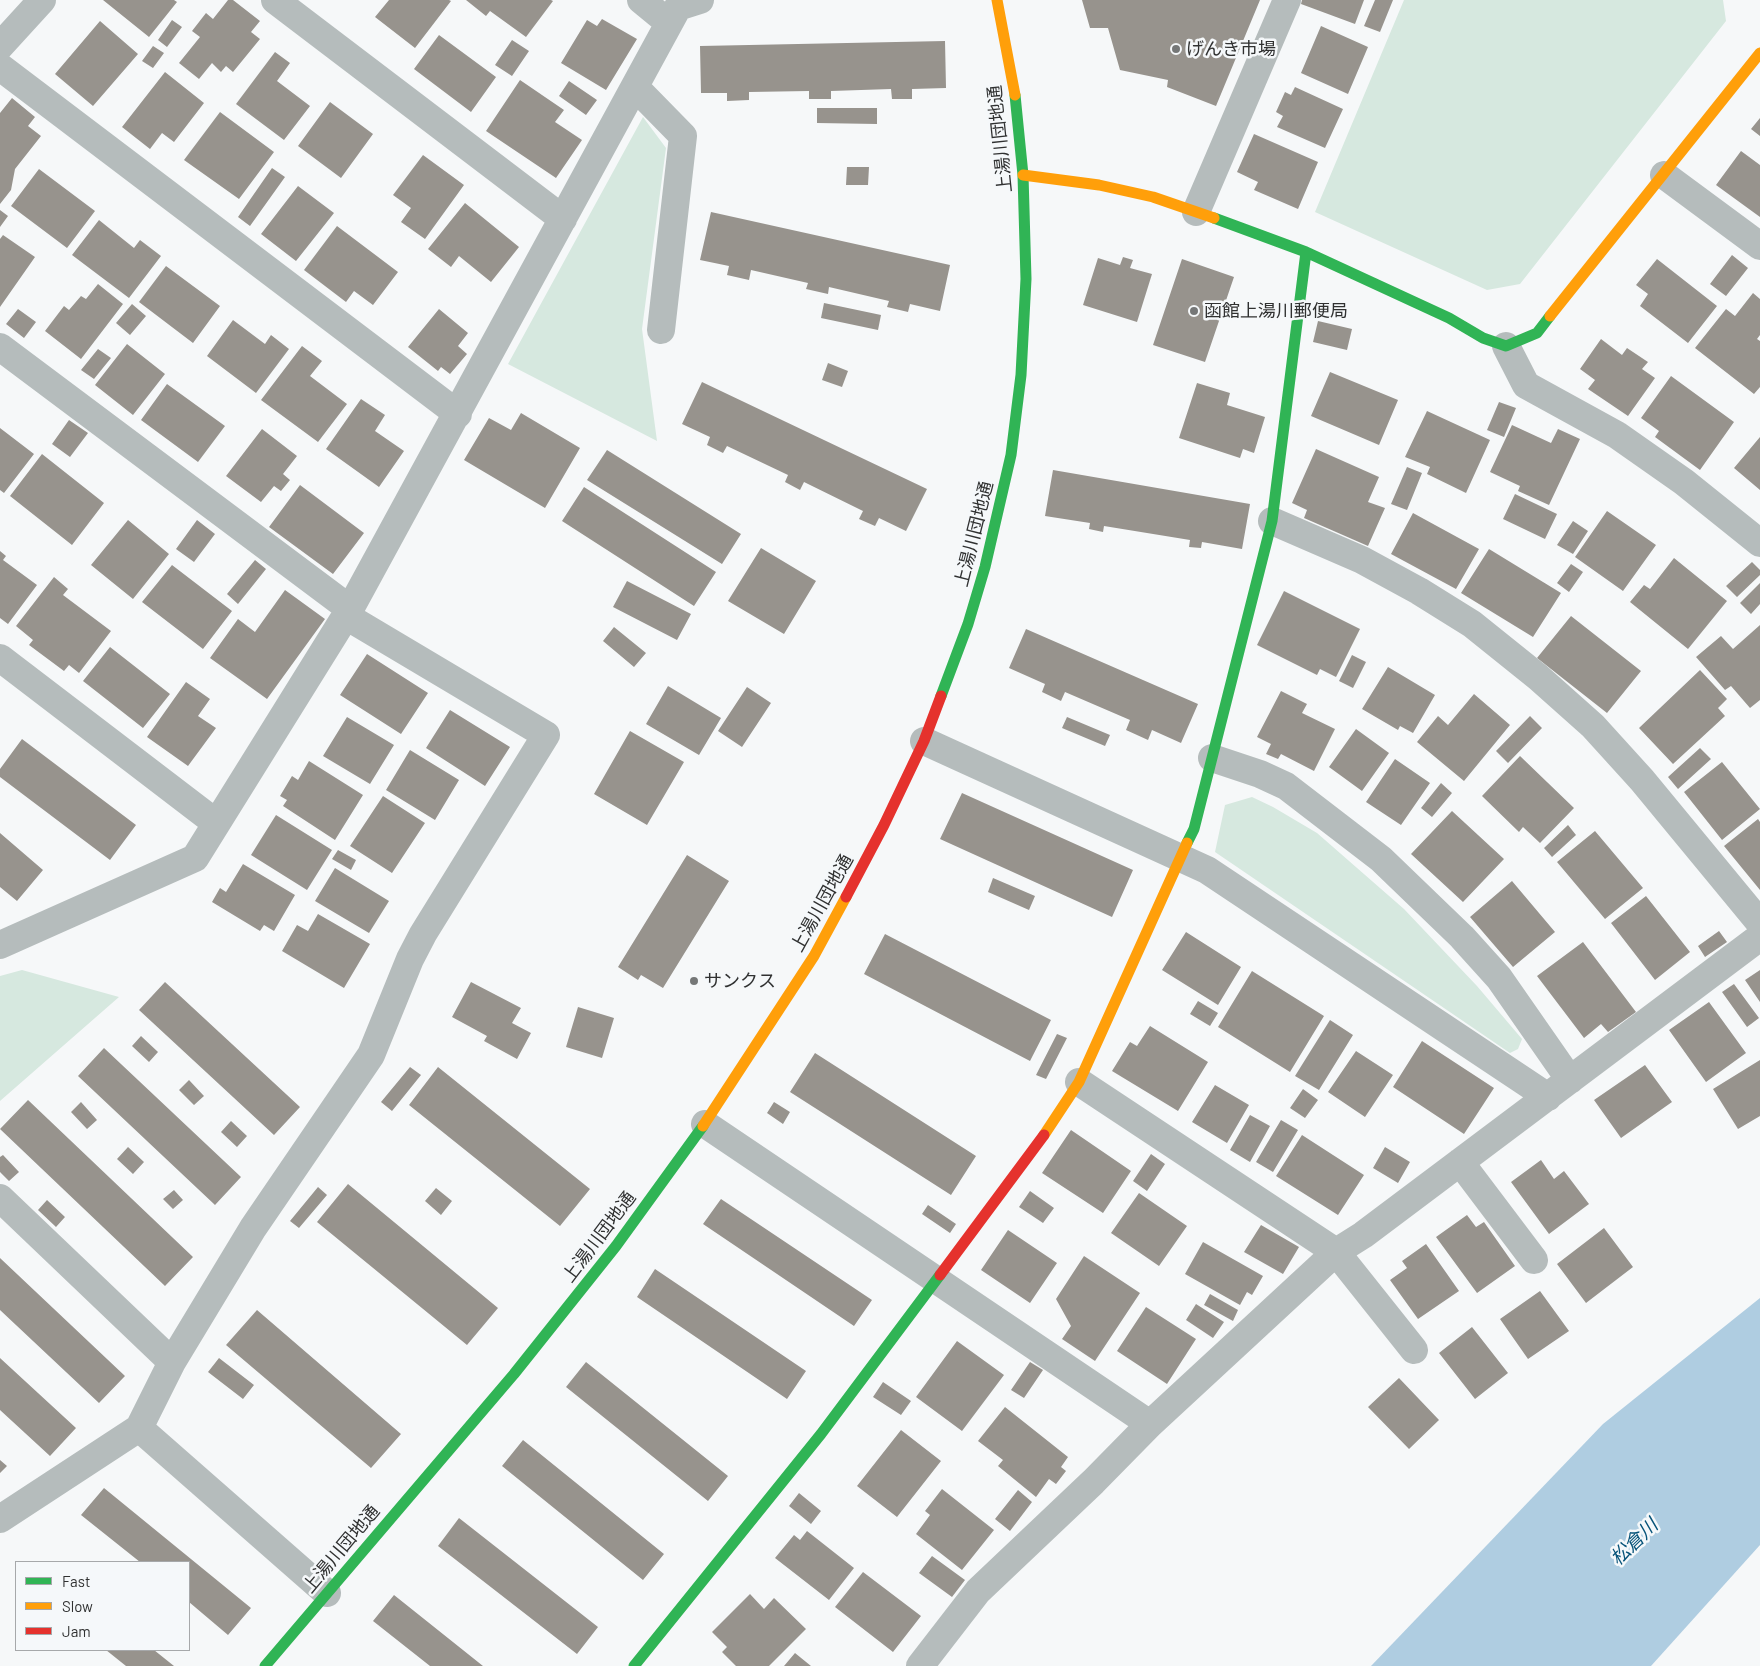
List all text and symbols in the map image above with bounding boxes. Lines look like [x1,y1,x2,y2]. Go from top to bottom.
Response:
place label: げんき市場 [1186,38,1276,60]
marker: げんき市場 [1170,43,1182,55]
street label: 上湯川団地通 [984,84,1016,194]
place label: 函館上湯川郵便局 [1204,300,1348,322]
marker: 函館上湯川郵便局 [1188,305,1200,317]
street label: 上湯川団地通 [950,479,998,589]
street label: 上湯川団地通 [786,851,858,955]
place label: サンクス [704,970,776,992]
marker: サンクス [688,975,700,987]
street label: 上湯川団地通 [558,1187,640,1287]
street label: 上湯川団地通 [298,1501,384,1597]
water label: 松倉川 [1606,1514,1662,1570]
legend [15,1561,190,1651]
text: Fast [62,1572,90,1590]
text: Slow [62,1597,93,1615]
text: Jam [62,1622,91,1640]

